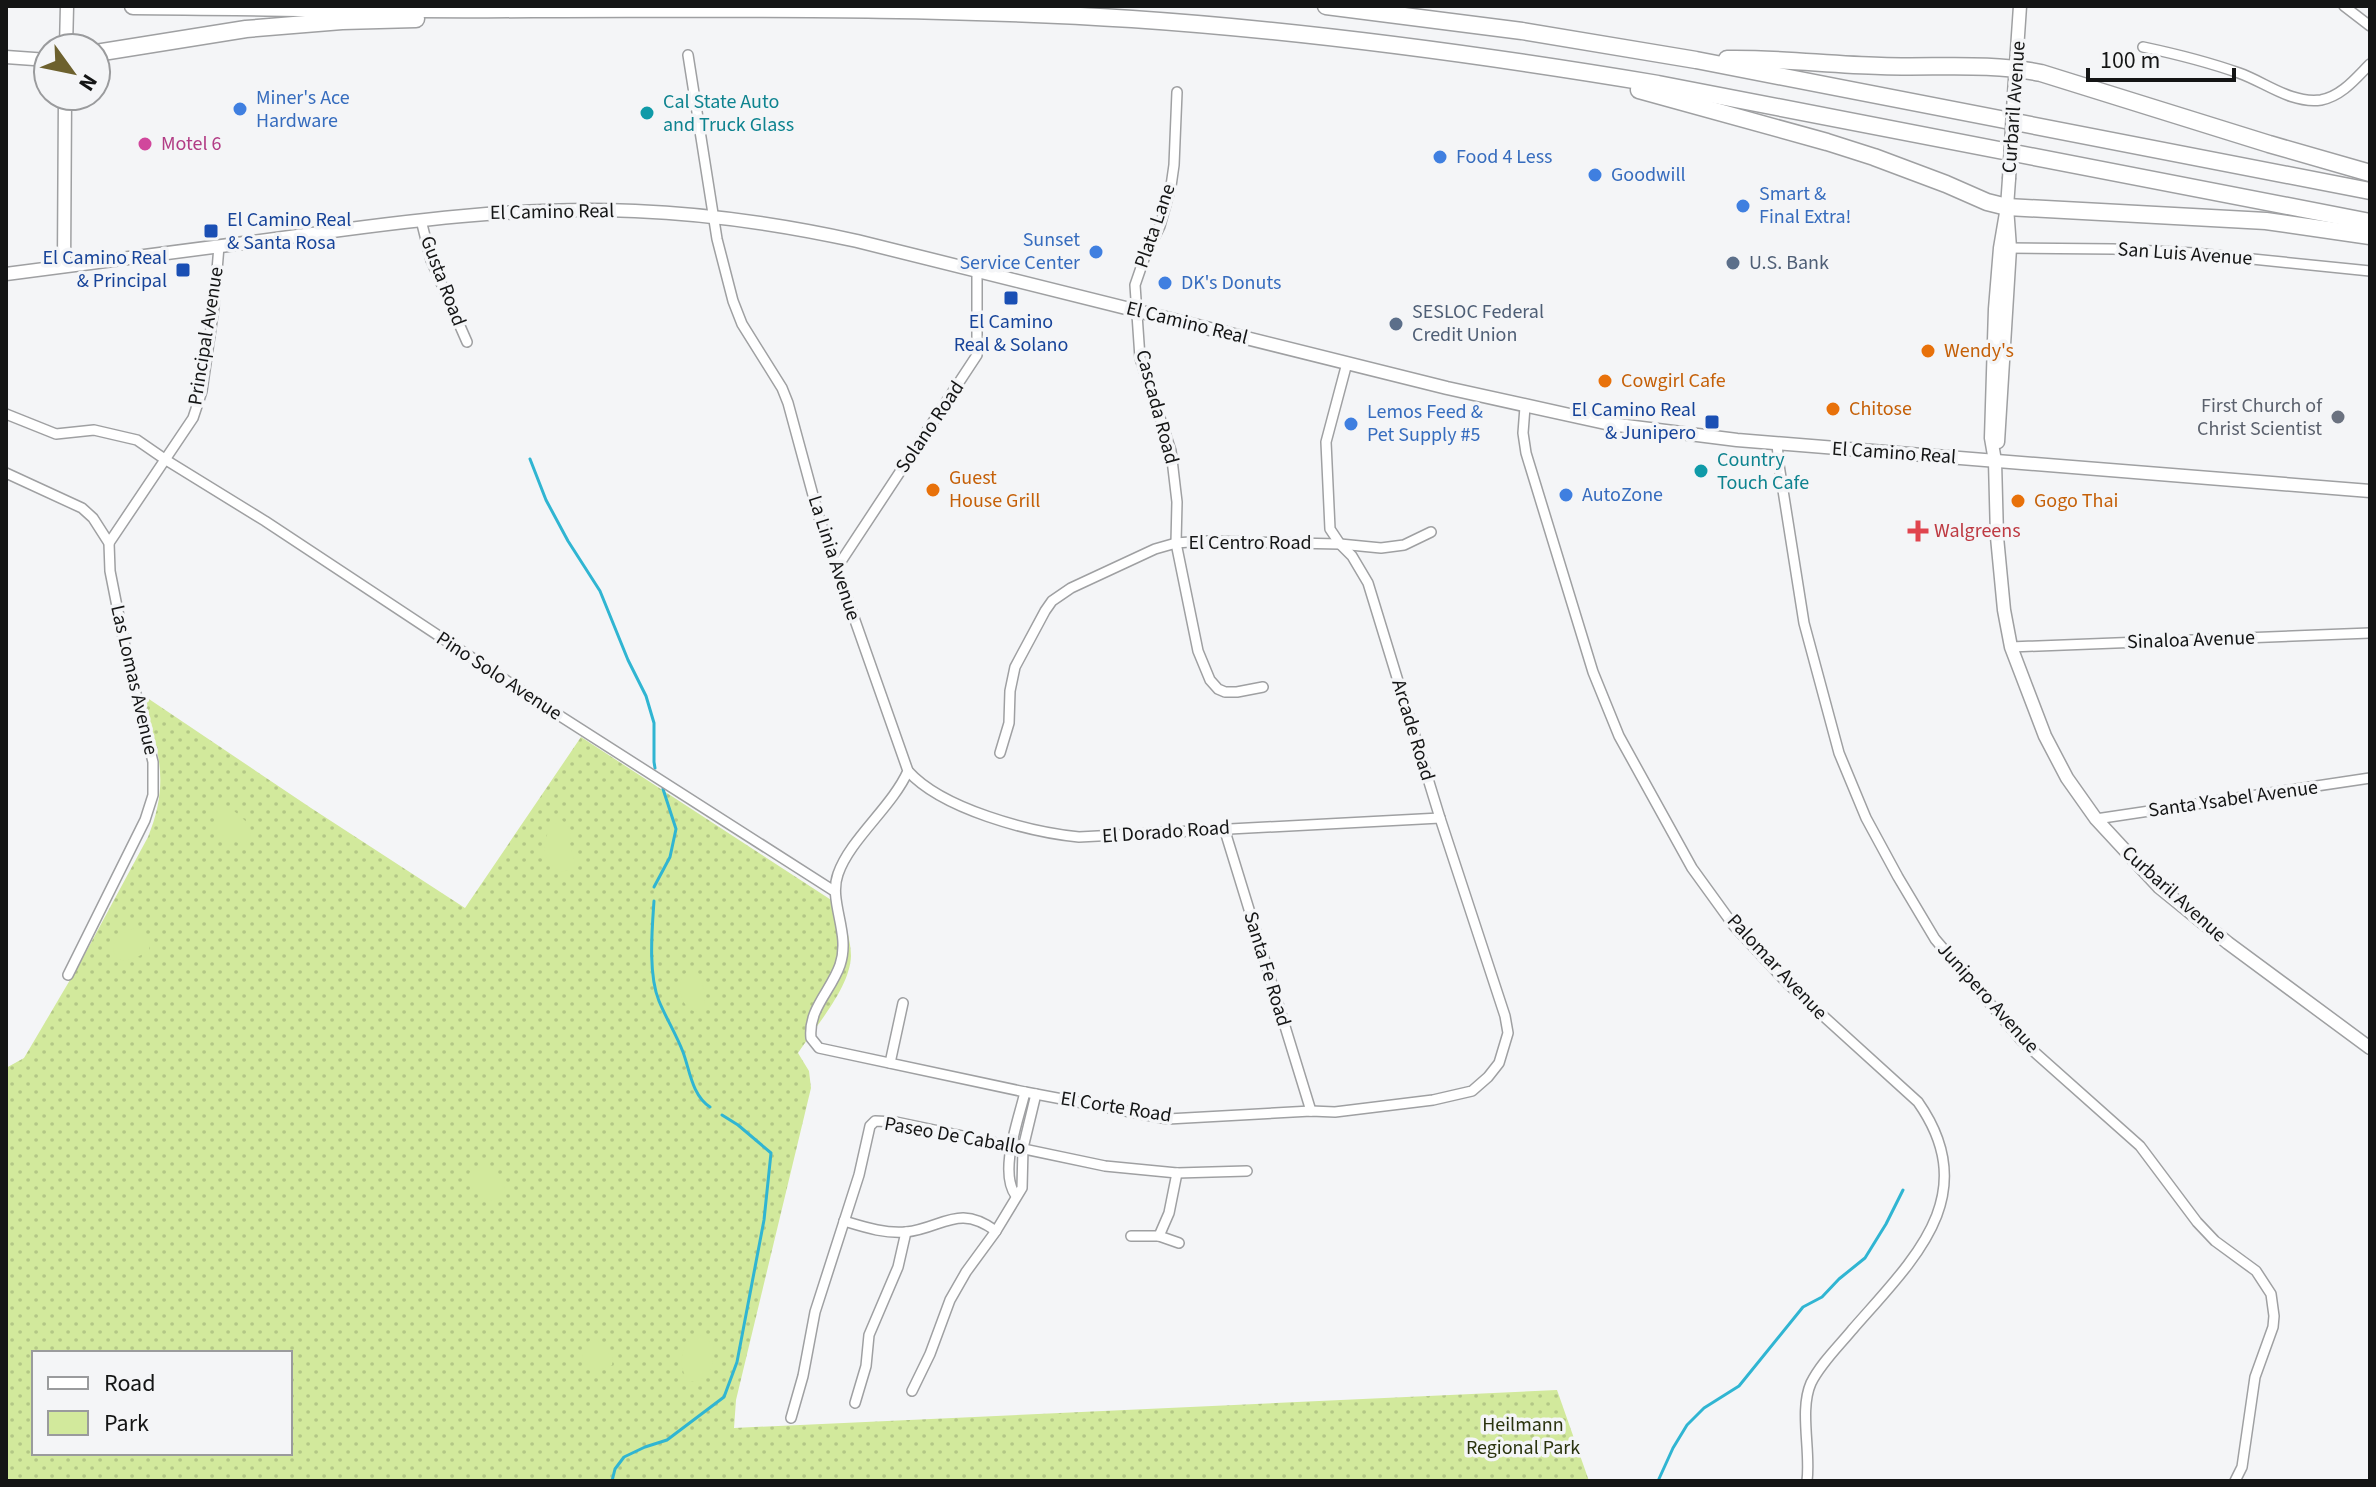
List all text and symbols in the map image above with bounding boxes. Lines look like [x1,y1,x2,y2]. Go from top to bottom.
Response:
north arrow [32,32,112,112]
scale bar [2088,32,2234,82]
street label: Curbaril Avenue [1995,40,2033,174]
text: 100 m [2100,43,2160,78]
text: N [71,67,105,97]
place label: Miner's Ace Hardware [256,84,350,135]
place label: Cal State Auto and Truck Glass [663,88,794,139]
marker: Miner's Ace Hardware [231,100,249,118]
marker: Cal State Auto and Truck Glass [638,104,656,122]
place label: Motel 6 [161,130,222,158]
marker: Motel 6 [136,135,154,153]
place label: Food 4 Less [1456,143,1553,171]
marker: Food 4 Less [1431,148,1449,166]
place label: Goodwill [1611,161,1686,189]
marker: Goodwill [1586,166,1604,184]
street label: Plata Lane [1128,180,1182,272]
place label: Smart & Final Extra! [1759,180,1851,231]
street label: El Camino Real [490,197,614,227]
marker: Smart & Final Extra! [1734,197,1752,215]
place label: El Camino Real & Santa Rosa [227,206,351,257]
marker: El Camino Real & Santa Rosa [202,222,220,240]
place label: Sunset Service Center [959,226,1080,277]
street label: Gusta Road [413,232,473,330]
street label: San Luis Avenue [2117,235,2253,273]
marker: Sunset Service Center [1087,243,1105,261]
place label: El Camino Real & Principal [43,244,167,295]
place label: U.S. Bank [1749,249,1829,277]
marker: U.S. Bank [1724,254,1742,272]
marker: El Camino Real & Principal [174,261,192,279]
street label: Principal Avenue [181,265,231,407]
place label: DK's Donuts [1181,269,1281,297]
marker: DK's Donuts [1156,274,1174,292]
marker: El Camino Real & Solano [1002,289,1020,307]
street label: El Camino Real [1123,294,1251,352]
place label: SESLOC Federal Credit Union [1412,298,1544,349]
place label: El Camino Real & Solano [954,308,1068,359]
marker: SESLOC Federal Credit Union [1387,315,1405,333]
place label: Wendy's [1944,337,2014,365]
marker: Wendy's [1919,342,1937,360]
street label: Cascada Road [1128,347,1186,467]
place label: Cowgirl Cafe [1621,367,1726,395]
marker: Cowgirl Cafe [1596,372,1614,390]
street label: Solano Road [889,375,971,479]
place label: First Church of Christ Scientist [2197,392,2323,443]
place label: Chitose [1849,395,1912,423]
place label: El Camino Real & Junipero [1572,396,1696,447]
place label: Lemos Feed & Pet Supply #5 [1367,398,1483,449]
marker: Chitose [1824,400,1842,418]
marker: First Church of Christ Scientist [2329,408,2347,426]
marker: El Camino Real & Junipero [1703,413,1721,431]
marker: Lemos Feed & Pet Supply #5 [1342,415,1360,433]
street label: El Camino Real [1831,435,1957,471]
place label: Country Touch Cafe [1717,446,1809,497]
marker: Country Touch Cafe [1692,462,1710,480]
place label: Guest House Grill [949,464,1040,515]
marker: Guest House Grill [924,481,942,499]
place label: AutoZone [1582,481,1663,509]
marker: AutoZone [1557,486,1575,504]
place label: Gogo Thai [2034,487,2118,515]
street label: La Linia Avenue [801,492,867,624]
marker: Gogo Thai [2009,492,2027,510]
place label: Walgreens [1934,517,2021,545]
marker: Walgreens [1909,522,1927,540]
street label: El Centro Road [1188,529,1312,557]
street label: Las Lomas Avenue [103,602,165,758]
street label: Sinaloa Avenue [2127,624,2256,656]
street label: Pino Solo Avenue [431,625,568,727]
street label: Arcade Road [1384,676,1442,784]
street label: Santa Ysabel Avenue [2146,773,2320,825]
street label: El Dorado Road [1101,814,1231,850]
street label: Curbaril Avenue [2115,839,2233,949]
street label: Santa Fe Road [1236,908,1298,1030]
street label: Palomar Avenue [1720,908,1834,1026]
street label: Junipero Avenue [1931,936,2045,1060]
street label: El Corte Road [1058,1084,1174,1130]
street label: Paseo De Caballo [882,1110,1028,1162]
legend [32,1351,292,1455]
text: Road [104,1366,156,1401]
text: Park [104,1406,149,1441]
park label: Heilmann Regional Park [1466,1411,1580,1462]

